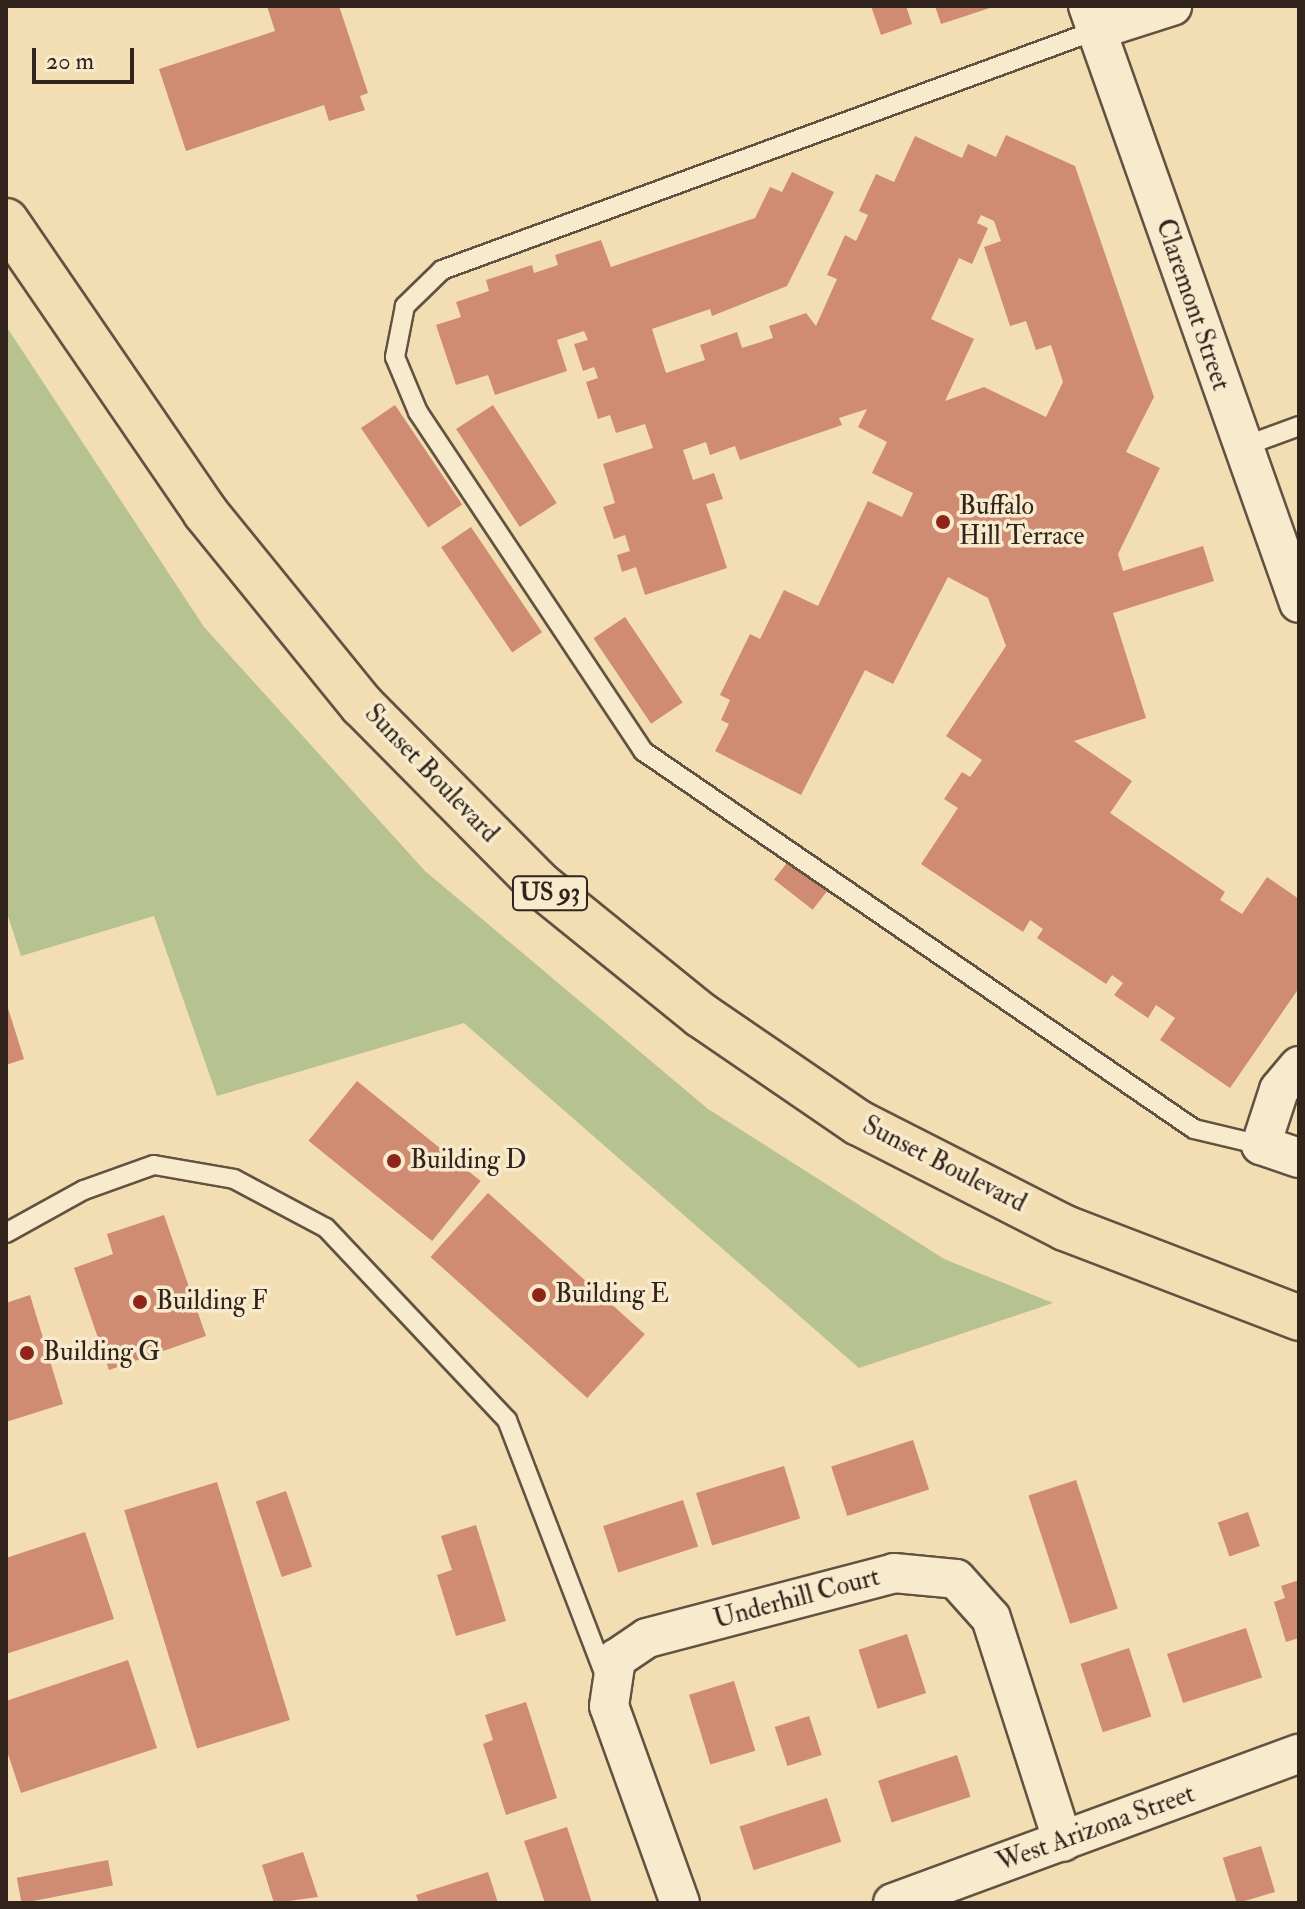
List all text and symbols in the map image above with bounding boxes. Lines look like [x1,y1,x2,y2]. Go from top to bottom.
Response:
scale bar [36,32,138,82]
text: 20 m [46,46,94,77]
street label: Claremont Street [1148,215,1236,395]
place label: Buffalo Hill Terrace [959,491,1084,552]
marker: Buffalo Hill Terrace [934,513,952,531]
street label: Sunset Boulevard [357,699,505,849]
road number: US 93 [510,873,590,913]
street label: Sunset Boulevard [857,1110,1031,1220]
place label: Building D [410,1145,527,1177]
marker: Building D [385,1152,403,1170]
place label: Building E [555,1279,669,1311]
place label: Building F [156,1286,268,1318]
marker: Building E [530,1286,548,1304]
marker: Building F [131,1293,149,1311]
place label: Building G [43,1337,160,1369]
marker: Building G [18,1344,36,1362]
street label: Underhill Court [711,1562,883,1636]
street label: West Arizona Street [993,1779,1199,1879]

